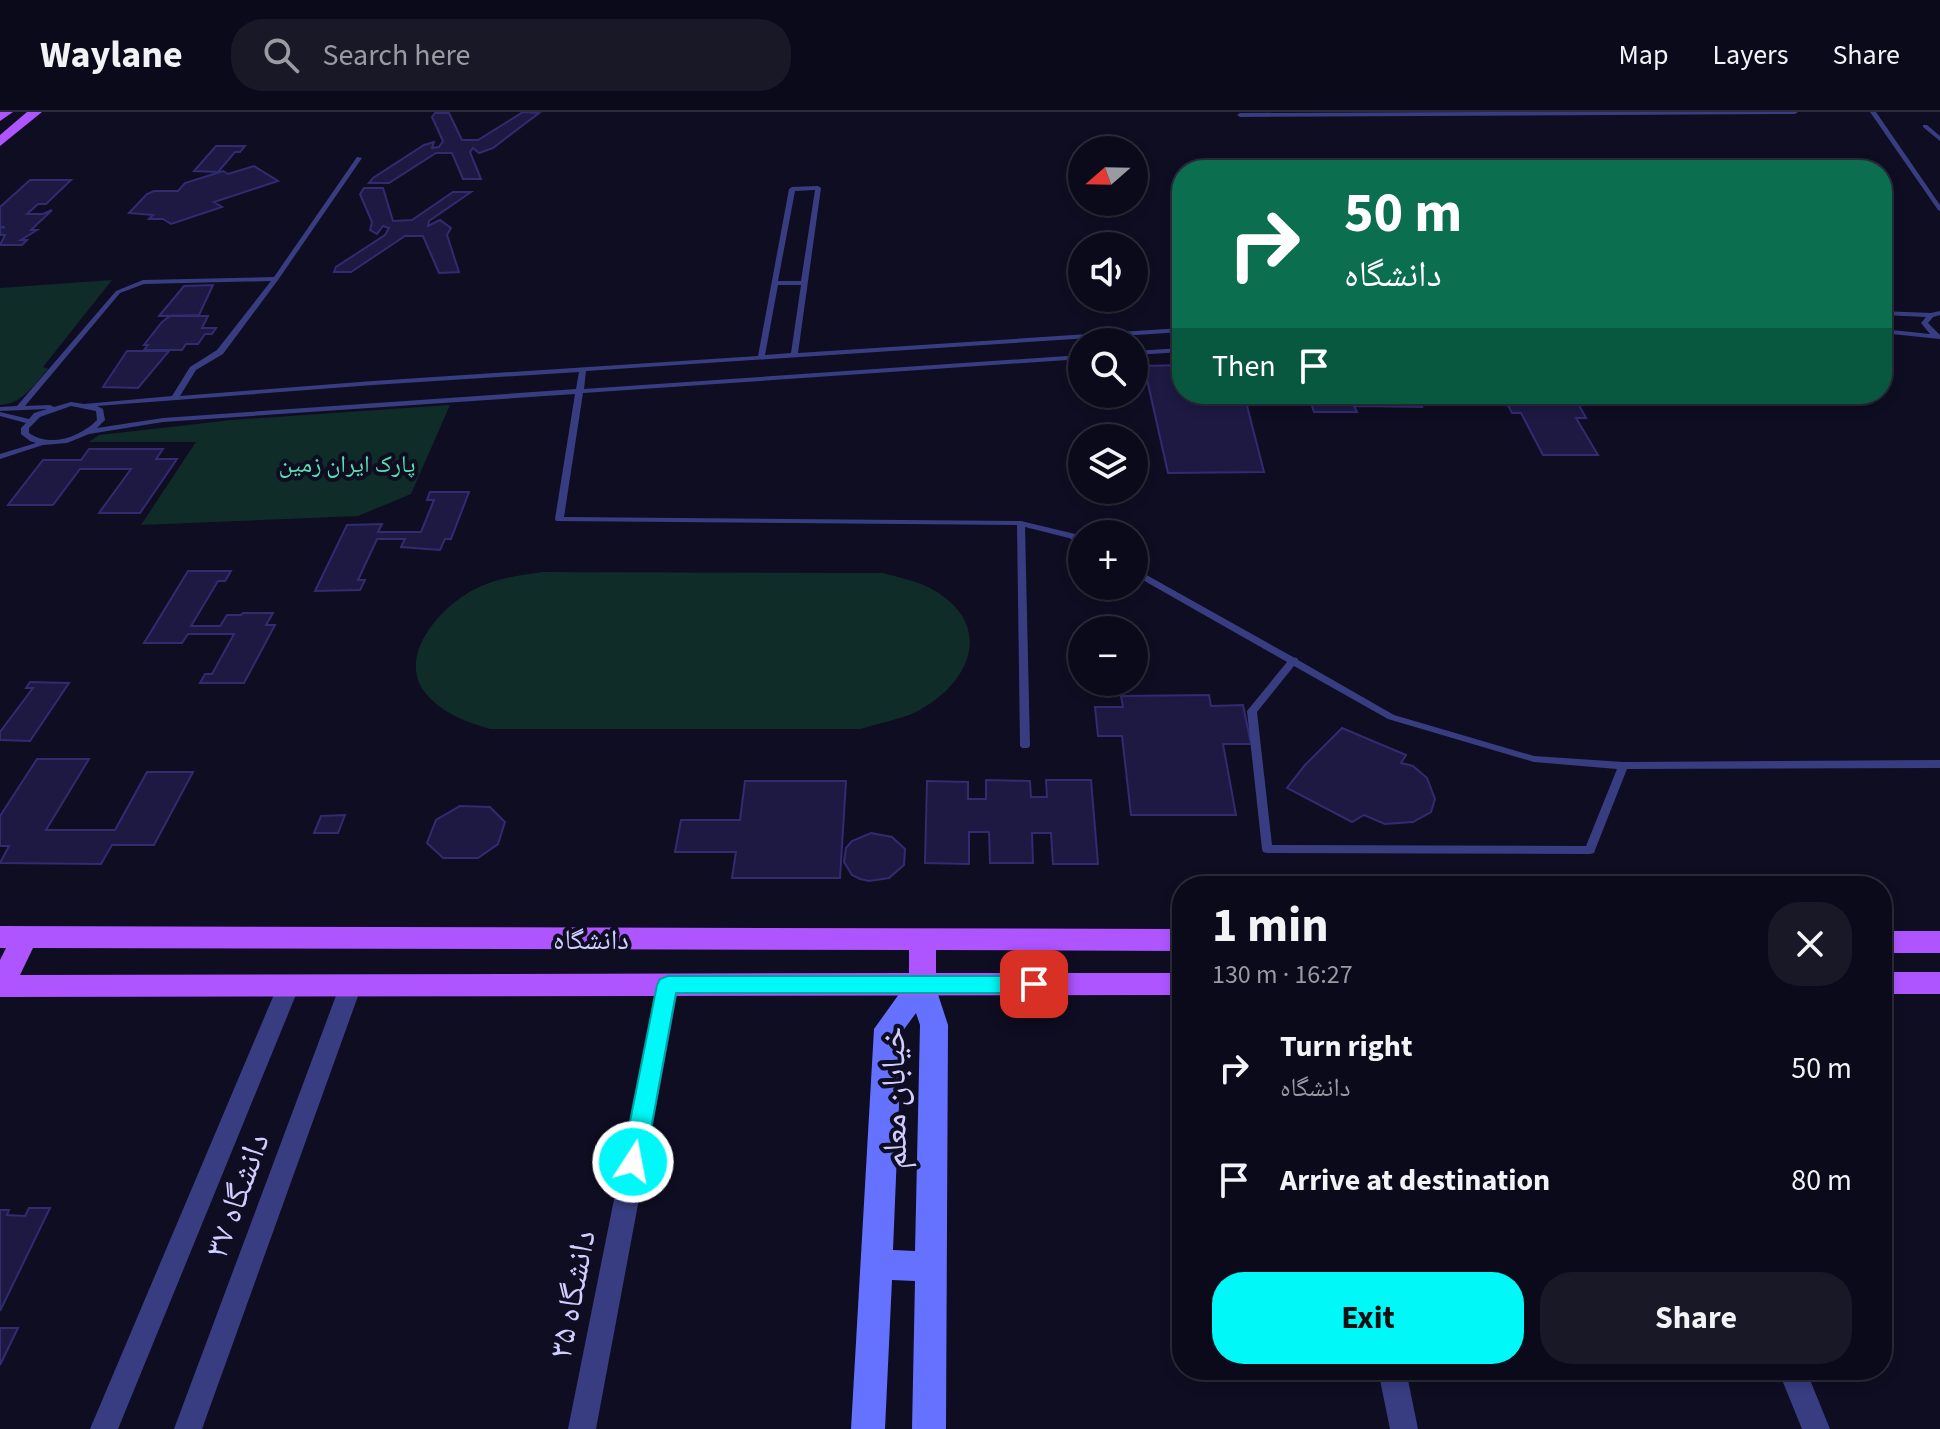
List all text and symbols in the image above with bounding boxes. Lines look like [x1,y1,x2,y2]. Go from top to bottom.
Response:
search box [231,19,791,91]
text: Waylane [40,28,183,82]
icon: search [259,33,303,77]
text: Search here [323,34,471,77]
text: Map [1618,35,1668,75]
text: Layers [1712,35,1788,75]
text: Share [1832,35,1900,75]
north arrow [1068,136,1148,216]
map controls [1068,136,1148,696]
text: 50 m [1344,174,1462,253]
icon: right [1212,192,1316,296]
button: sound [1068,232,1148,312]
text: دانشگاه [1344,249,1442,300]
button: search [1068,328,1148,408]
icon: arrive [1292,344,1336,388]
text: Then [1212,345,1276,388]
button: layers [1068,424,1148,504]
park label: پارک ایران زمین [279,447,415,482]
button: + [1068,520,1148,600]
button: − [1068,616,1148,696]
text: 1 min [1212,892,1329,960]
button: close [1768,902,1852,986]
street label: دانشگاه [553,920,629,960]
pin [1000,950,1068,1018]
text: 130 m · 16:27 [1212,956,1353,993]
icon: arrive [1012,962,1056,1006]
text: Turn right [1280,1025,1412,1068]
street label: خیابان معلم [869,1026,920,1170]
icon: right [1212,1046,1256,1090]
text: 50 m [1791,1047,1852,1090]
text: دانشگاه [1280,1069,1350,1106]
position arrow [591,1120,675,1204]
street label: دانشگاه ۳۷ [192,1126,283,1265]
icon: arrive [1212,1158,1256,1202]
text: Arrive at destination [1280,1159,1550,1202]
text: 80 m [1791,1159,1852,1202]
street label: دانشگاه ۳۵ [536,1226,609,1363]
button: Exit [1212,1272,1524,1364]
button: Share [1540,1272,1852,1364]

